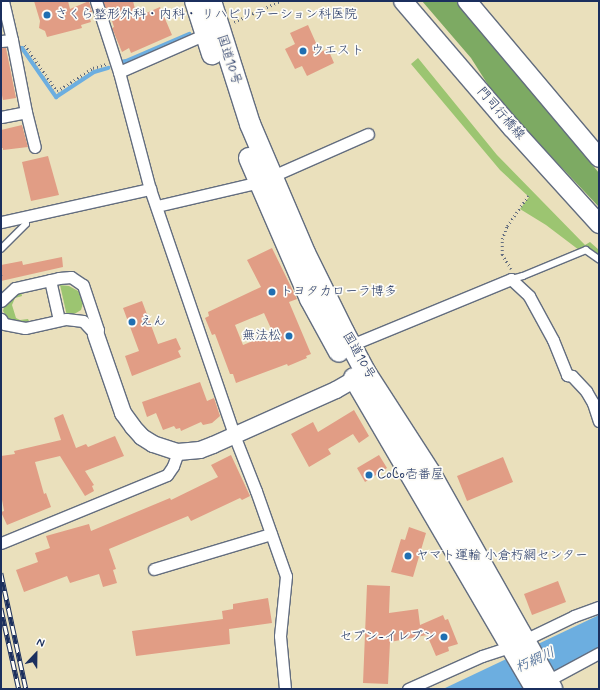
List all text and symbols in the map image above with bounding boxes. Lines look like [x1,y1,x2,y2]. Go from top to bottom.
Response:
place label: さくら整形外科・内科・ リハビリテーション科医院 [55,7,358,23]
marker: さくら整形外科・内科・ リハビリテーション科医院 [42,10,52,20]
street label: 国道10号 [213,33,243,87]
place label: ウエスト [311,43,363,59]
marker: ウエスト [298,46,308,56]
street label: 門司行橋線 [473,84,527,144]
place label: トヨタカローラ博多 [280,284,397,300]
marker: トヨタカローラ博多 [267,287,277,297]
place label: えん [140,314,166,330]
marker: えん [127,317,137,327]
place label: 無法松 [242,328,281,344]
street label: 国道10号 [338,329,378,383]
marker: 無法松 [284,331,294,341]
place label: CoCo壱番屋 [377,467,444,483]
marker: CoCo壱番屋 [364,470,374,480]
place label: ヤマト運輸 小倉朽網センター [416,548,589,564]
marker: ヤマト運輸 小倉朽網センター [403,551,413,561]
place label: セブン-イレブン [339,629,436,645]
marker: セブン-イレブン [439,632,449,642]
north arrow [16,634,56,674]
text: N [34,635,47,651]
water label: 朽網川 [512,644,558,676]

